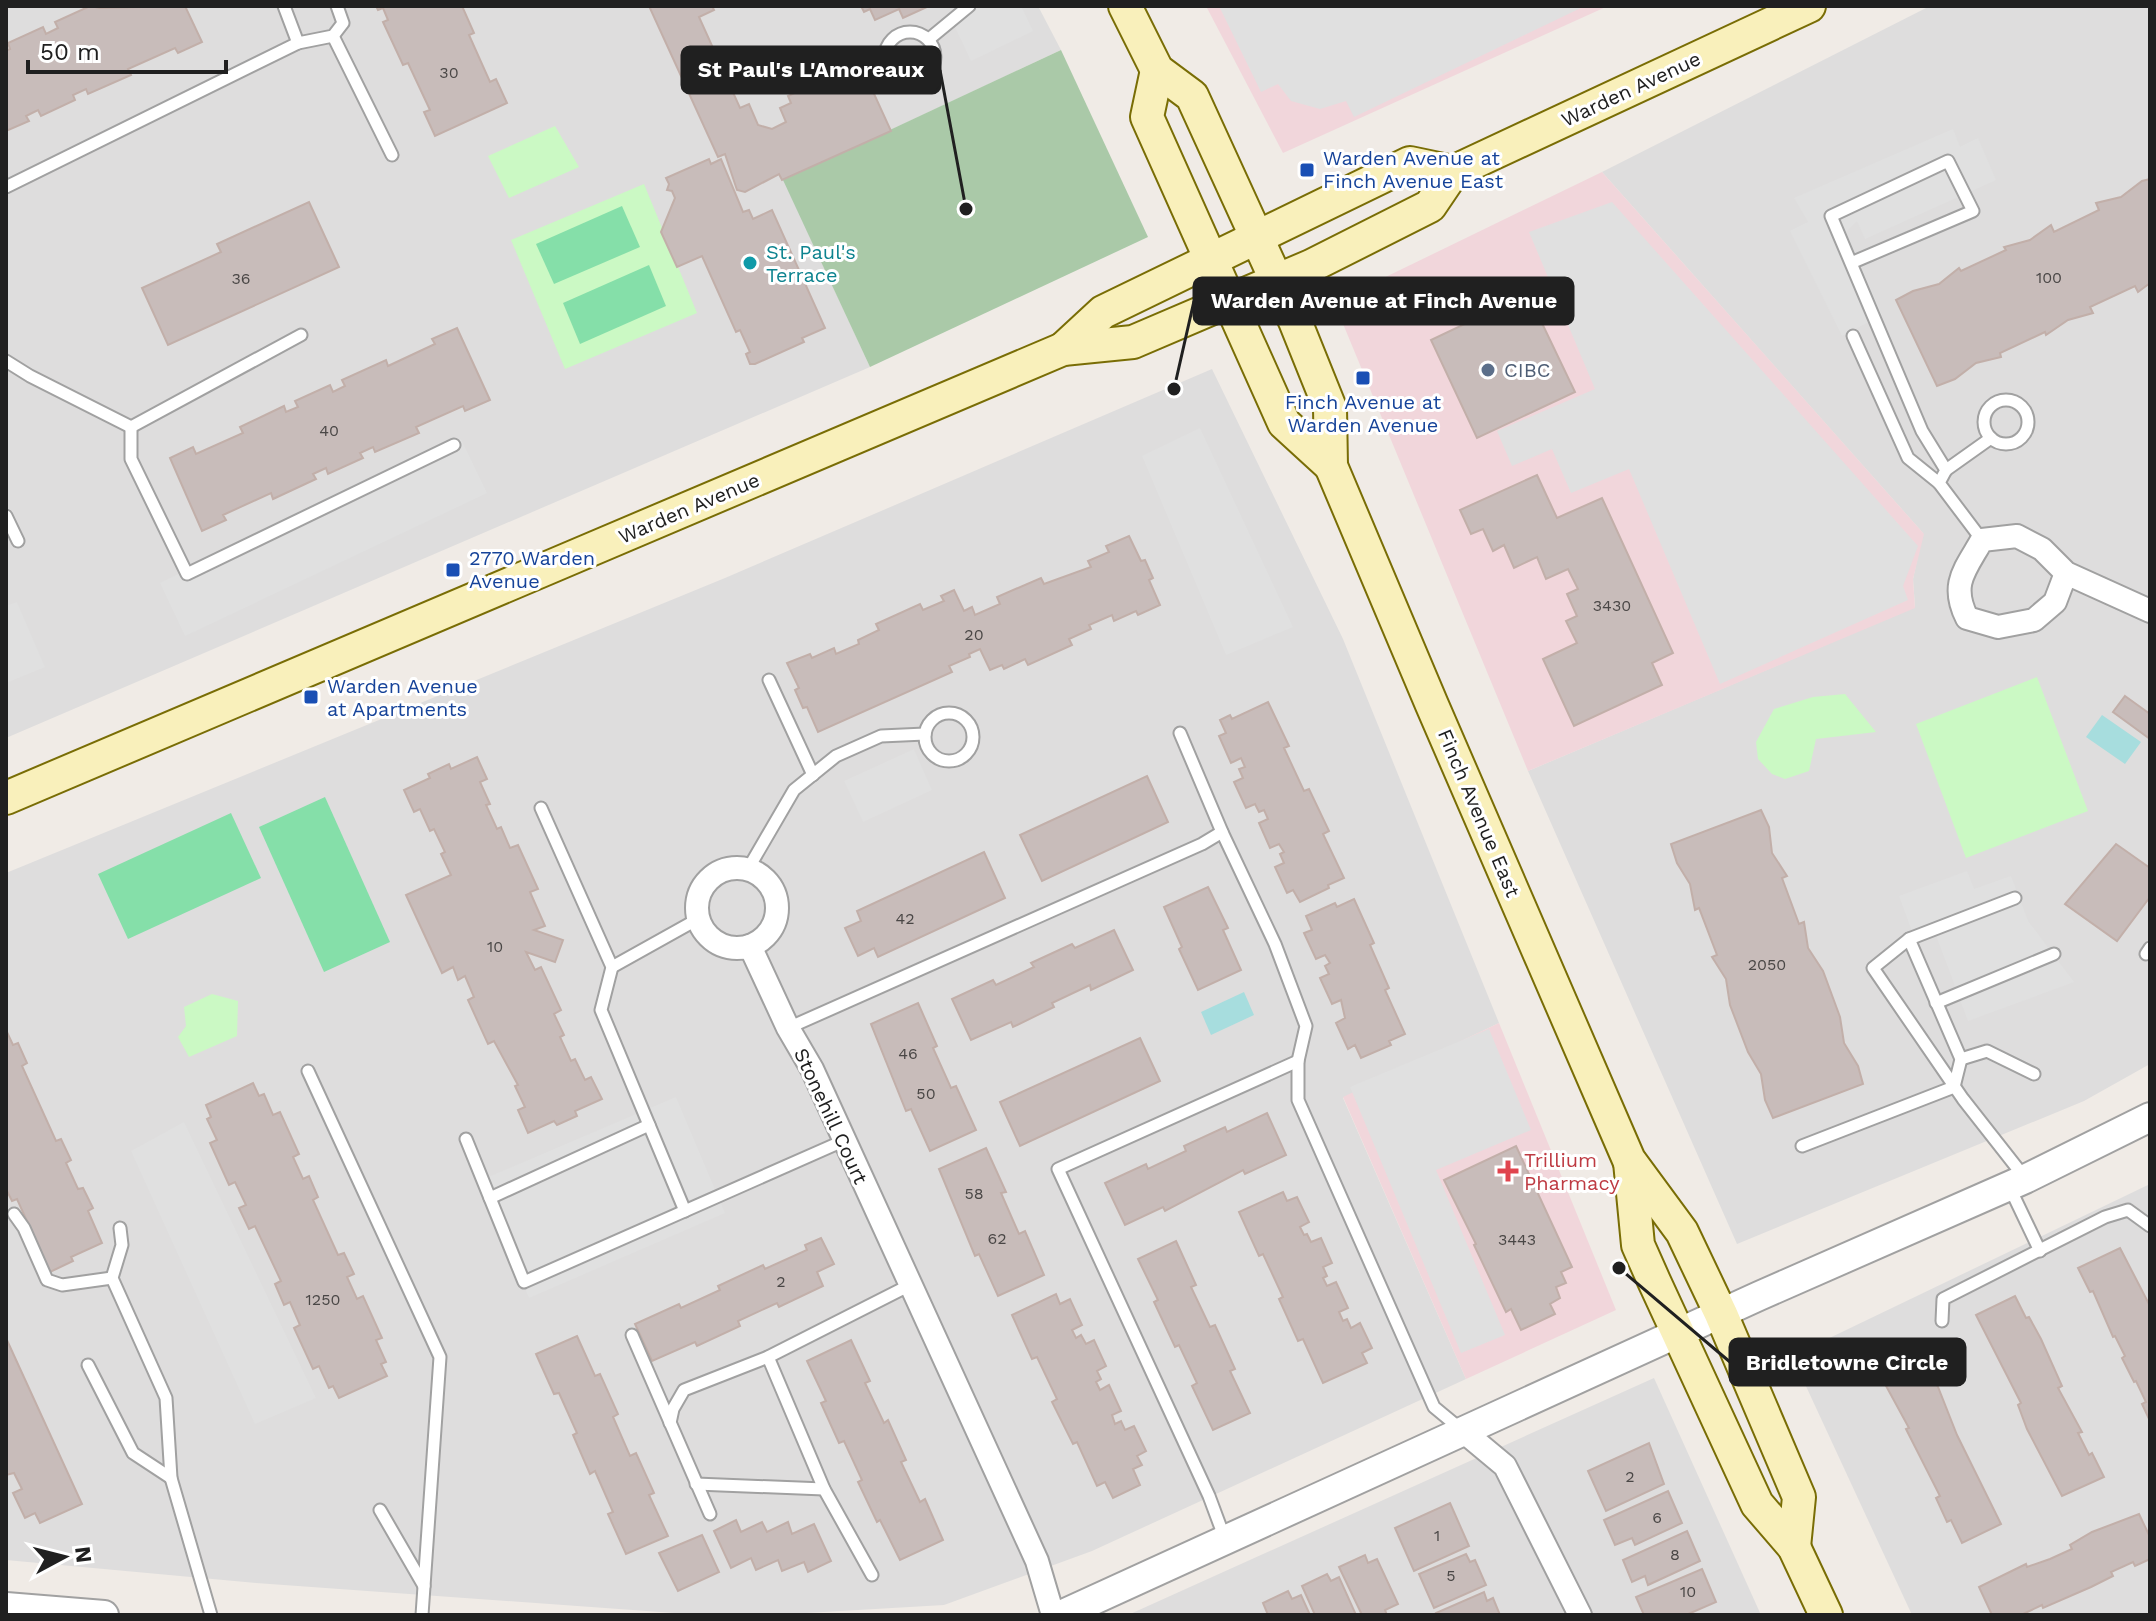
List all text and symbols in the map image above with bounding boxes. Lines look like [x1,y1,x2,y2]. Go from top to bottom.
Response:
scale bar [28,24,226,74]
text: 50 m [40,38,100,66]
street label: Warden Avenue [1558,46,1704,132]
callout: St Paul's L'Amoreaux [682,47,940,93]
text: St Paul's L'Amoreaux [698,57,924,82]
house number: 30 [439,63,459,82]
place label: Warden Avenue at Finch Avenue East [1323,146,1504,193]
marker: Warden Avenue at Finch Avenue East [1298,161,1316,179]
place label: St. Paul's Terrace [766,240,856,287]
marker: St. Paul's Terrace [741,254,759,272]
house number: 100 [2036,268,2062,287]
house number: 36 [231,269,251,288]
callout: Warden Avenue at Finch Avenue [1194,278,1573,324]
text: Warden Avenue at Finch Avenue [1211,288,1557,313]
place label: CIBC [1504,358,1550,382]
marker: CIBC [1479,361,1497,379]
marker: Finch Avenue at Warden Avenue [1354,369,1372,387]
place label: Finch Avenue at Warden Avenue [1285,390,1442,437]
house number: 40 [319,421,339,440]
street label: Warden Avenue [615,467,763,549]
place label: 2770 Warden Avenue [469,546,595,593]
marker: 2770 Warden Avenue [444,561,462,579]
house number: 3430 [1593,596,1631,615]
house number: 20 [964,625,984,644]
place label: Warden Avenue at Apartments [327,674,478,721]
marker: Warden Avenue at Apartments [302,688,320,706]
street label: Finch Avenue East [1433,725,1525,901]
house number: 42 [895,909,915,928]
house number: 10 [487,937,503,956]
house number: 2050 [1748,955,1786,974]
street label: Stonehill Court [789,1044,873,1188]
house number: 46 [898,1044,918,1063]
house number: 50 [916,1084,936,1103]
place label: Trillium Pharmacy [1524,1148,1620,1195]
marker: Trillium Pharmacy [1499,1162,1517,1180]
house number: 58 [964,1184,984,1203]
house number: 62 [987,1229,1007,1248]
house number: 3443 [1498,1230,1536,1249]
house number: 2 [776,1272,786,1291]
house number: 1250 [306,1290,340,1309]
callout: Bridletowne Circle [1730,1339,1965,1385]
text: Bridletowne Circle [1746,1350,1948,1375]
house number: 2 [1625,1467,1635,1486]
house number: 6 [1652,1508,1662,1527]
north arrow [24,1517,104,1597]
house number: 1 [1434,1526,1440,1545]
text: N [70,1545,97,1564]
house number: 8 [1670,1545,1680,1564]
house number: 5 [1446,1566,1456,1585]
house number: 10 [1680,1582,1696,1601]

